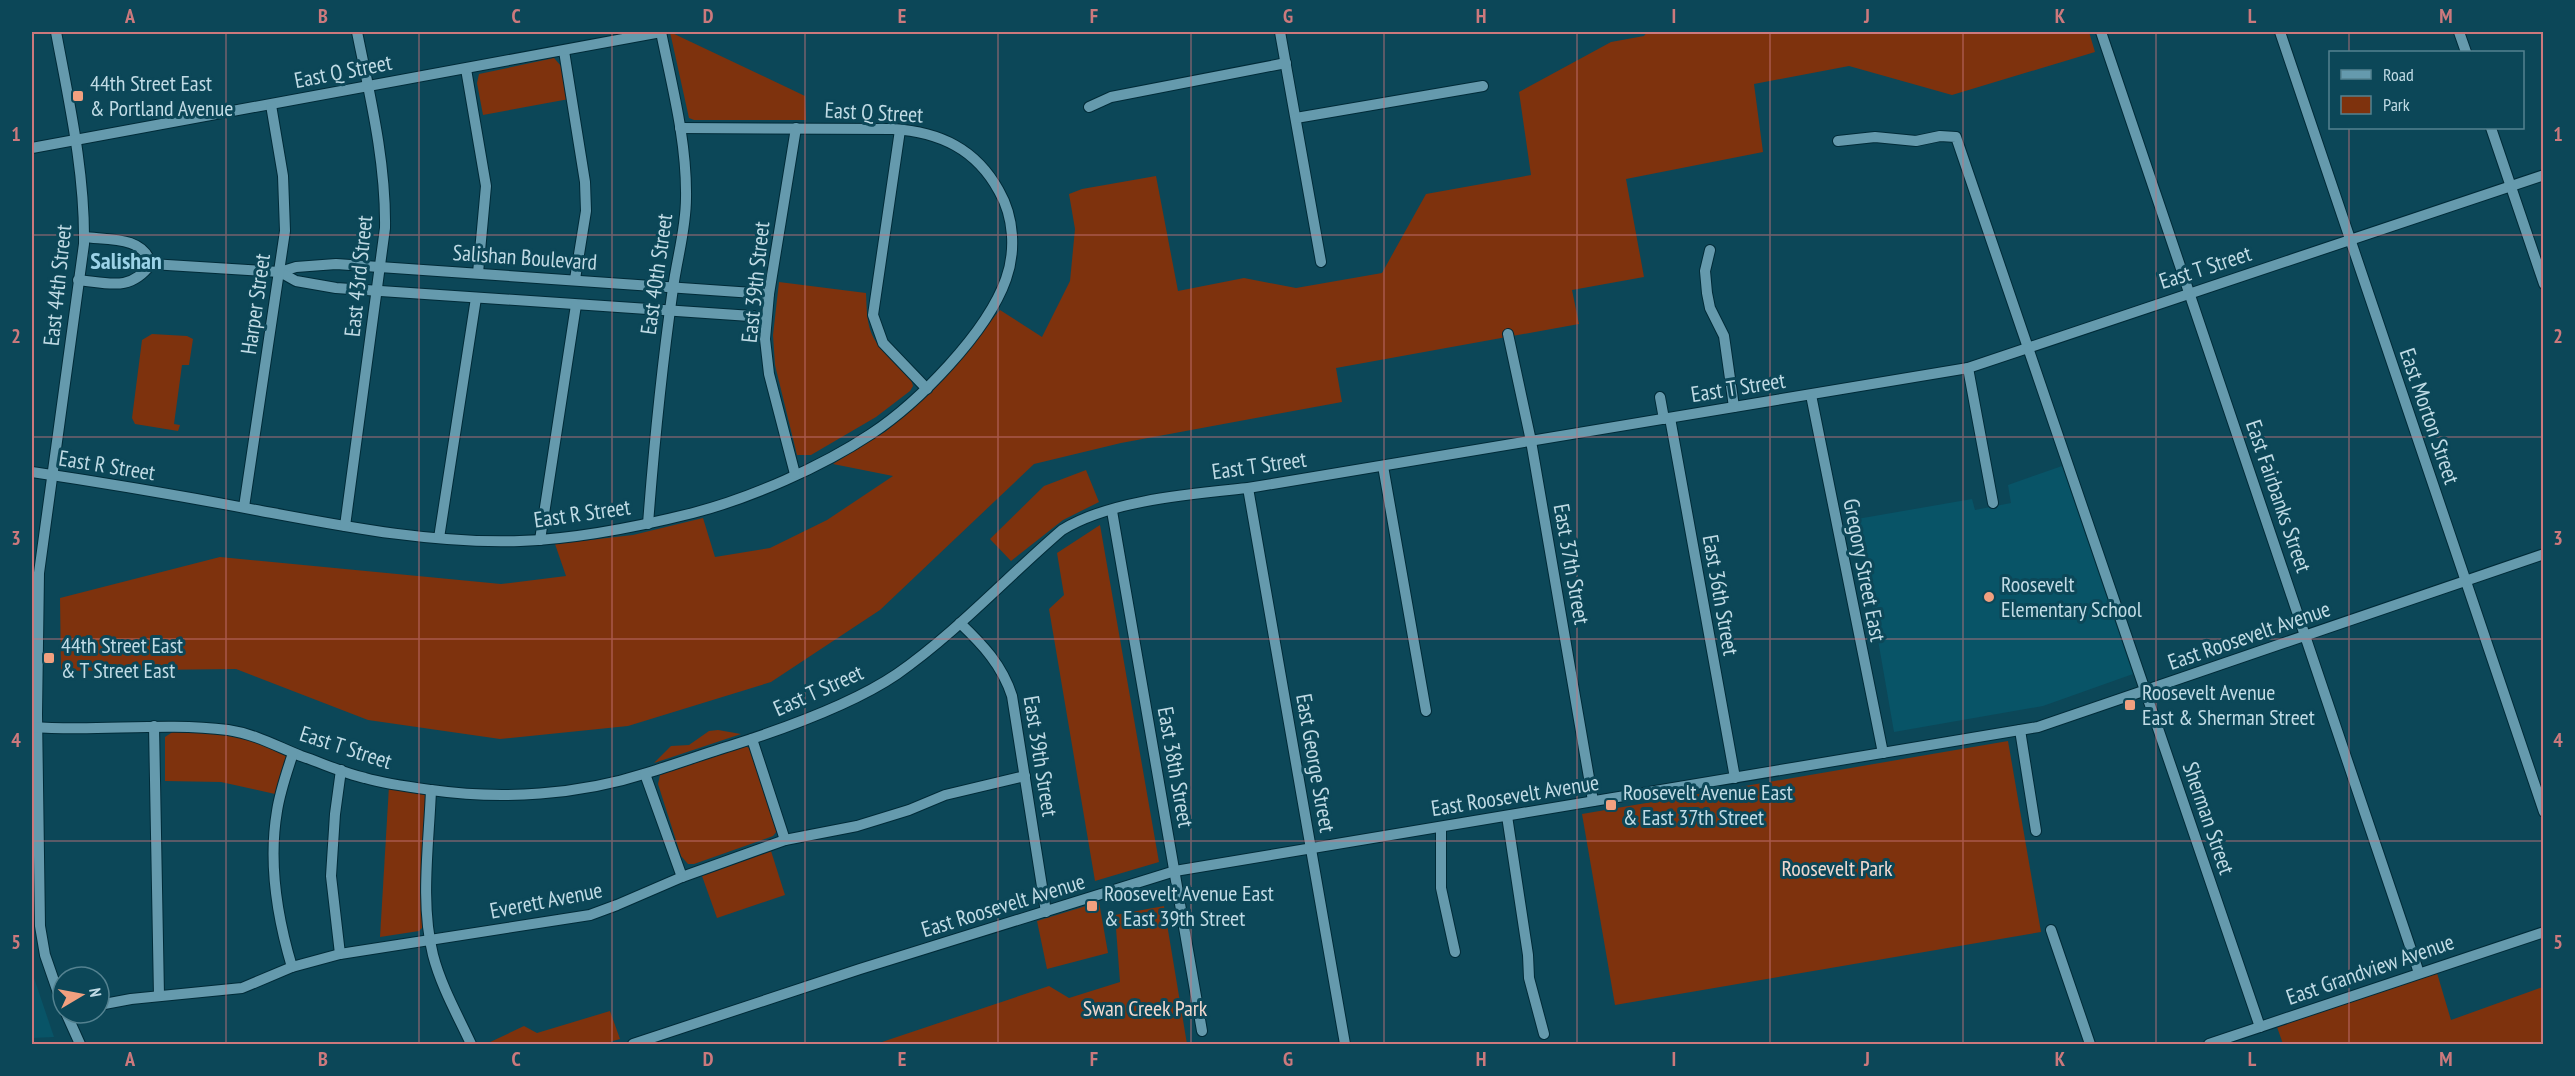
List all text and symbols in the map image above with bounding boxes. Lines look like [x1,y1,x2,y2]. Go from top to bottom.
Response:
text: A [124,3,136,29]
text: B [318,3,328,29]
text: C [511,3,521,29]
text: D [703,3,714,29]
text: E [898,3,906,29]
text: F [1090,3,1098,29]
text: G [1283,3,1293,29]
text: H [1476,3,1486,29]
text: I [1672,3,1676,29]
text: J [1863,3,1870,29]
text: K [2055,3,2066,29]
text: L [2248,3,2257,29]
text: M [2439,3,2453,29]
street label: East Q Street [292,48,394,94]
legend [2329,51,2524,129]
text: Road [2383,63,2414,86]
place label: 44th Street East & Portland Avenue [90,69,233,122]
marker: 44th Street East & Portland Avenue [71,89,85,103]
text: Park [2383,93,2410,116]
street label: East Q Street [824,95,924,129]
text: 1 [11,121,21,147]
text: 1 [2553,121,2563,147]
street label: East 40th Street [634,212,678,336]
street label: East 43rd Street [338,214,378,338]
street label: East 39th Street [735,220,775,344]
street label: East 44th Street [37,223,77,347]
street label: Salishan Boulevard [452,238,598,276]
street label: East T Street [2155,239,2255,295]
district label: Salishan [90,245,162,276]
street label: Harper Street [234,252,276,356]
text: 2 [11,323,21,349]
text: 2 [2553,323,2563,349]
street label: East Morton Street [2394,344,2466,488]
street label: East T Street [1689,366,1787,408]
street label: East Fairbanks Street [2240,416,2318,576]
street label: East R Street [57,444,157,486]
street label: East T Street [1210,445,1308,485]
street label: East R Street [532,492,632,534]
street label: Gregory Street East [1837,496,1893,644]
street label: East 37th Street [1548,502,1596,626]
text: 3 [11,525,21,551]
text: 3 [2553,525,2563,551]
street label: East 36th Street [1697,532,1745,658]
place label: Roosevelt Elementary School [2001,570,2143,623]
marker: Roosevelt Elementary School [1982,590,1996,604]
street label: East Roosevelt Avenue [2164,594,2334,676]
place label: 44th Street East & T Street East [61,631,183,684]
marker: 44th Street East & T Street East [42,651,56,665]
street label: East T Street [769,658,867,722]
place label: Roosevelt Avenue East & Sherman Street [2142,678,2315,731]
street label: East George Street [1290,691,1342,835]
street label: East 39th Street [1018,693,1064,819]
marker: Roosevelt Avenue East & Sherman Street [2123,698,2137,712]
street label: East 38th Street [1152,704,1200,830]
street label: East T Street [296,719,396,775]
text: 4 [11,727,21,753]
text: 4 [2553,727,2563,753]
street label: Sherman Street [2177,758,2241,878]
street label: East Roosevelt Avenue [1429,768,1601,822]
place label: Roosevelt Avenue East & East 37th Street [1623,778,1793,831]
marker: Roosevelt Avenue East & East 37th Street [1604,798,1618,812]
park label: Roosevelt Park [1781,854,1893,882]
street label: East Roosevelt Avenue [918,867,1088,943]
street label: Everett Avenue [487,875,605,925]
place label: Roosevelt Avenue East & East 39th Street [1104,879,1274,932]
marker: Roosevelt Avenue East & East 39th Street [1085,899,1099,913]
street label: East Grandview Avenue [2282,927,2458,1011]
text: 5 [11,929,21,955]
text: 5 [2553,929,2563,955]
north arrow [51,965,111,1025]
text: N [85,986,106,998]
park label: Swan Creek Park [1083,994,1208,1022]
text: A [124,1046,136,1072]
text: B [318,1046,328,1072]
text: C [511,1046,521,1072]
text: D [703,1046,714,1072]
text: E [898,1046,906,1072]
text: F [1090,1046,1098,1072]
text: G [1283,1046,1293,1072]
text: H [1476,1046,1486,1072]
text: I [1672,1046,1676,1072]
text: J [1863,1046,1870,1072]
text: K [2055,1046,2066,1072]
text: L [2248,1046,2257,1072]
text: M [2439,1046,2453,1072]

